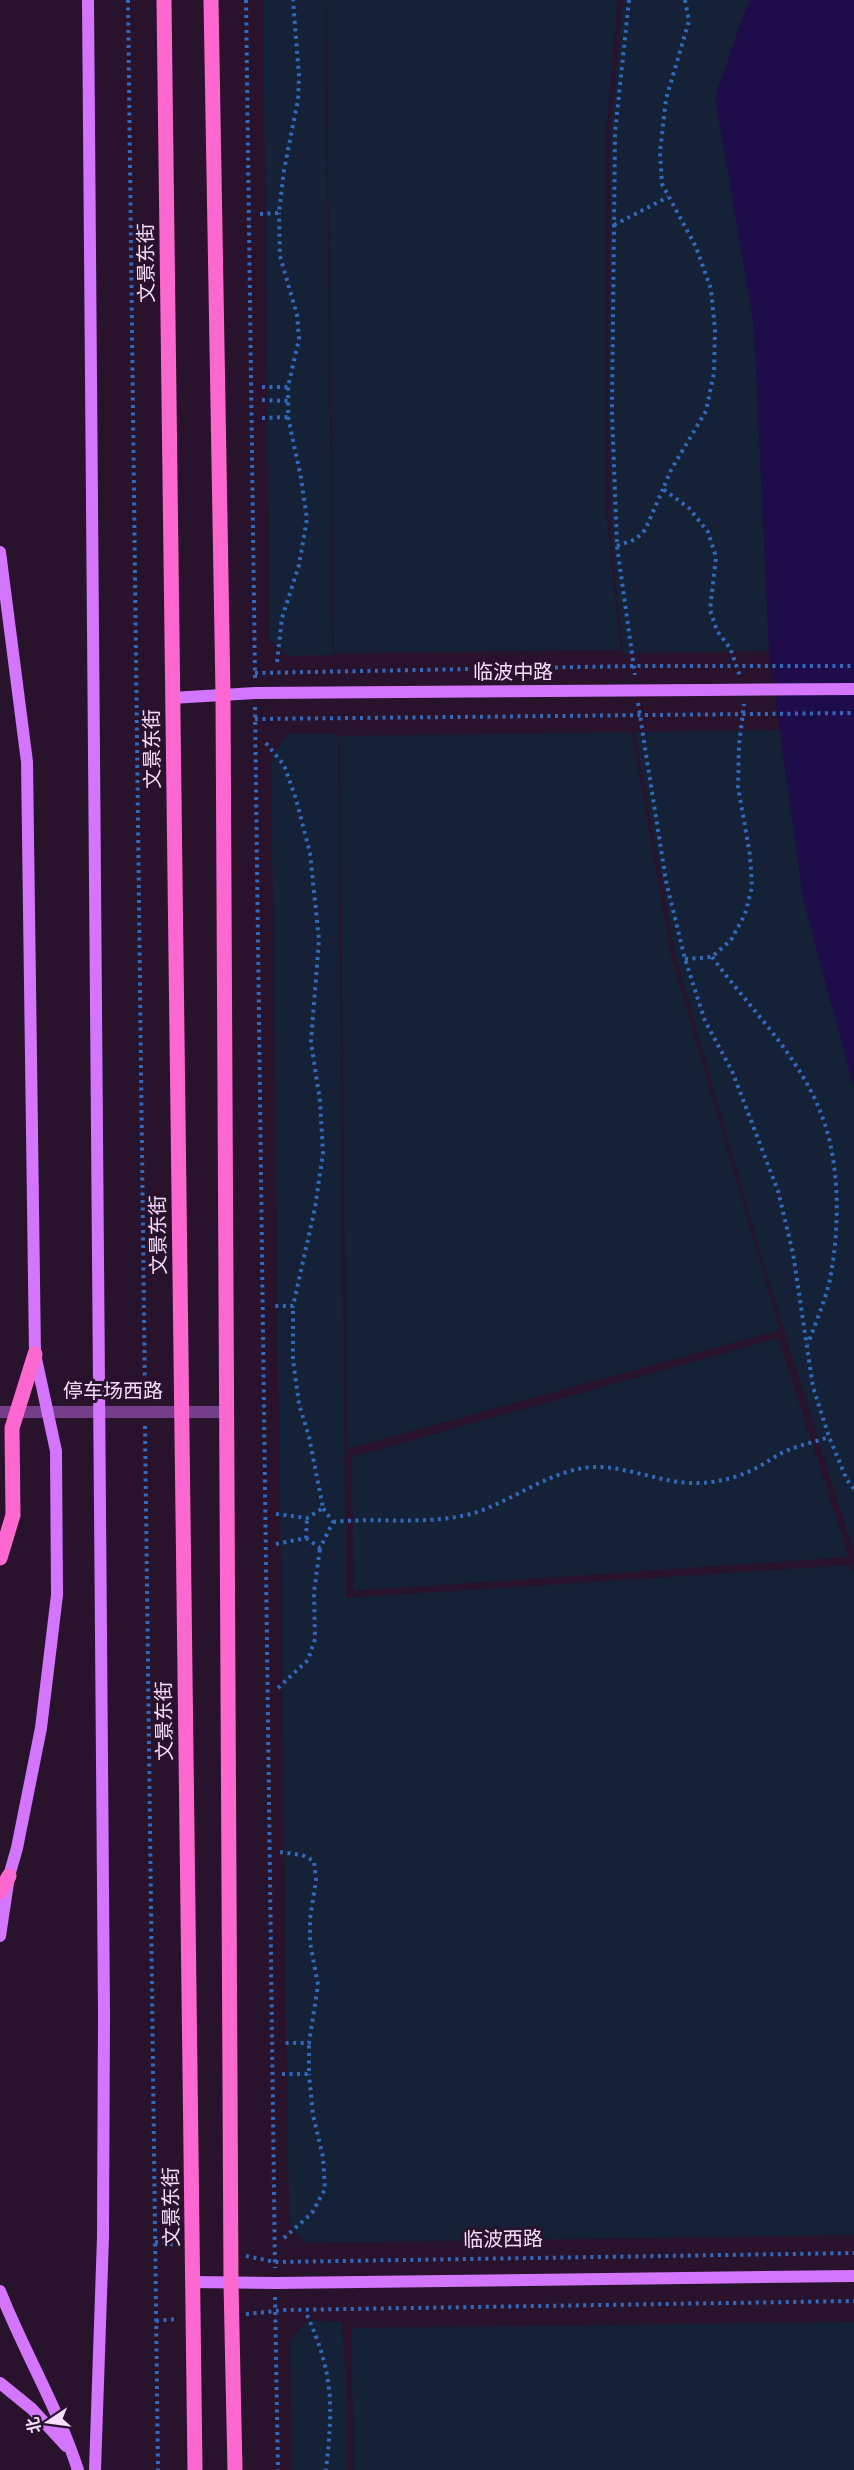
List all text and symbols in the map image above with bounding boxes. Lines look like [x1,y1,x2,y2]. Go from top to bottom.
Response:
street label: 文景东街 [133,223,159,303]
street label: 临波中路 [473,660,553,684]
street label: 文景东街 [139,709,165,789]
street label: 文景东街 [145,1195,171,1275]
street label: 停车场西路 [63,1379,163,1403]
street label: 文景东街 [151,1681,177,1761]
street label: 文景东街 [158,2167,184,2247]
street label: 临波西路 [463,2226,543,2252]
north arrow [18,2392,78,2452]
text: 北 [23,2415,45,2435]

